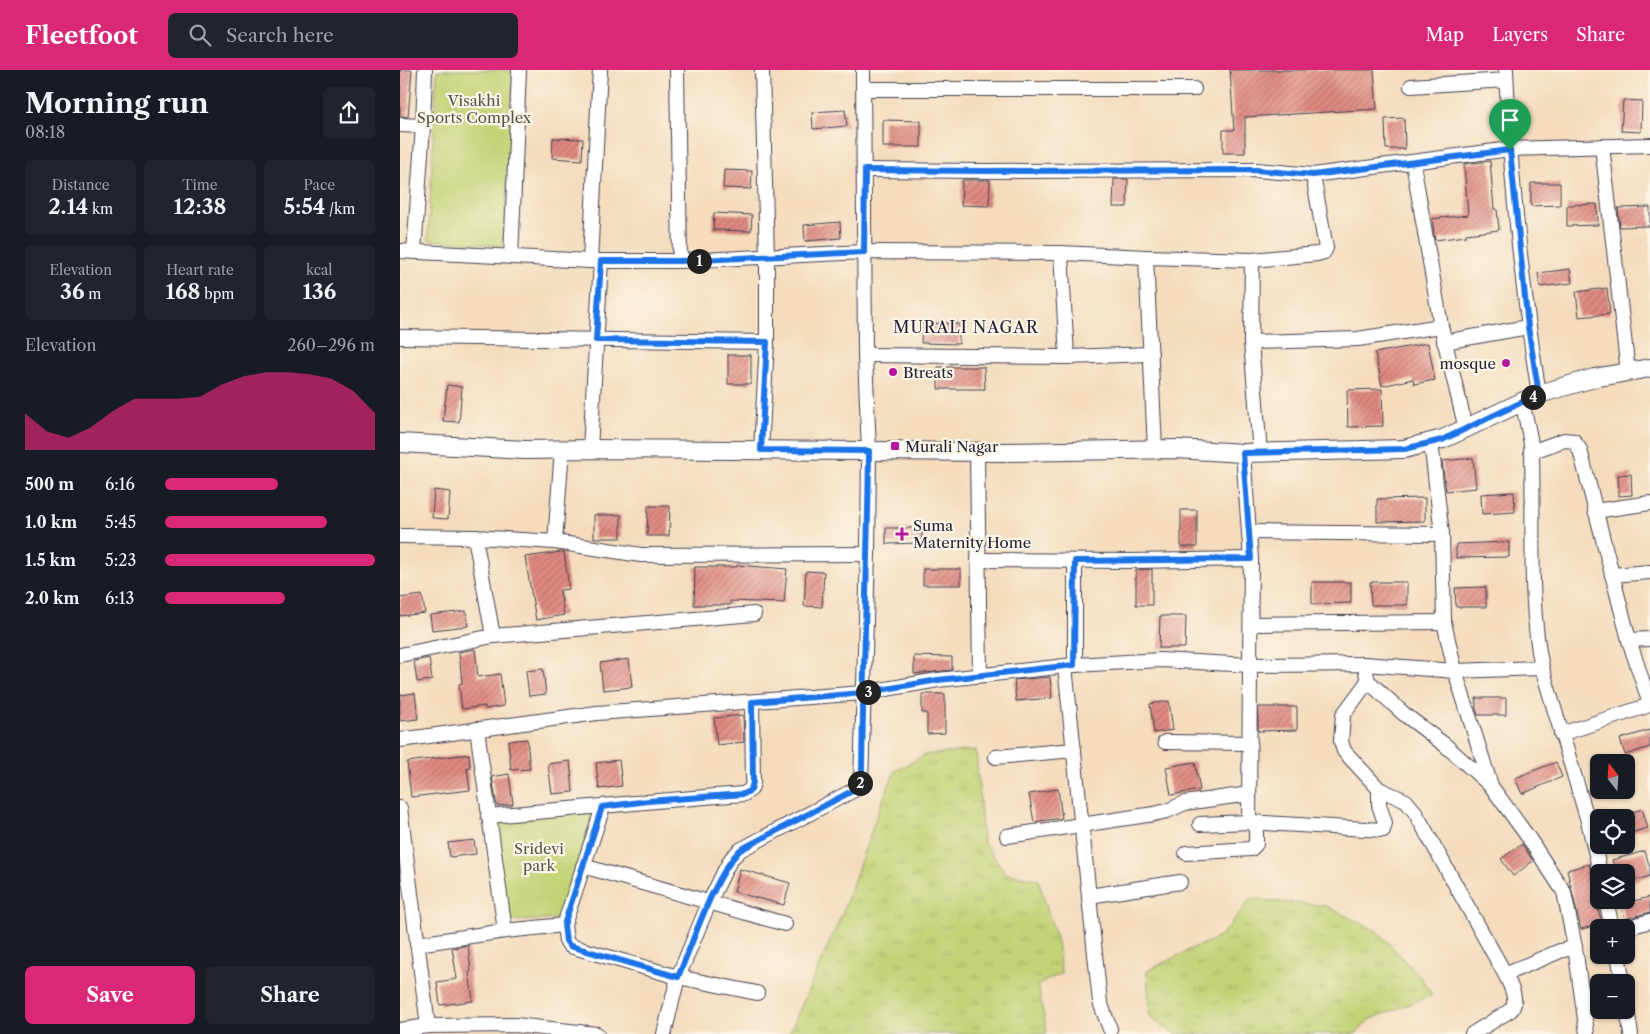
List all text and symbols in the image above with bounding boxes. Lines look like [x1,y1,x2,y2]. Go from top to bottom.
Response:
search box [168,13,518,58]
text: Fleetfoot [25,21,138,50]
icon: search [186,21,214,49]
text: Search here [226,24,334,47]
text: Map [1426,24,1464,46]
text: Layers [1492,24,1548,46]
text: Share [1576,24,1625,46]
text: Morning run [25,86,209,120]
button: share [323,87,375,139]
park label: Visakhi Sports Complex [417,91,531,127]
pin [1489,99,1531,150]
icon: arrive [1496,106,1524,134]
text: 08:18 [25,122,65,142]
text: Distance [52,176,110,194]
text: Time [182,176,218,194]
text: Pace [304,176,335,194]
text: 2.14 [48,194,88,219]
text: 12:38 [174,194,226,219]
text: 5:54 [283,194,325,219]
text: km [88,200,113,218]
text: /km [325,200,355,218]
pin: 1 [686,248,712,274]
text: 1 [696,252,703,270]
text: Elevation [49,261,112,279]
text: Heart rate [166,261,234,279]
text: kcal [306,261,333,279]
text: 36 [60,279,84,304]
text: 168 [166,279,201,304]
text: 136 [302,279,336,304]
text: m [84,285,101,303]
text: bpm [201,285,234,303]
district label: MURALI NAGAR [893,317,1039,337]
text: Elevation [25,335,96,355]
text: 260–296 m [287,335,375,355]
place label: mosque [1440,354,1496,373]
marker: mosque [1500,357,1512,369]
place label: Btreats [903,363,953,382]
marker: Btreats [887,366,899,378]
pin: 4 [1520,384,1546,410]
text: 4 [1529,388,1538,406]
place label: Murali Nagar [905,437,999,456]
marker: Murali Nagar [889,440,901,452]
text: 500 m [25,474,74,494]
text: 6:16 [105,474,135,494]
text: 1.0 km [25,512,77,532]
text: 5:45 [105,512,136,532]
place label: Suma Maternity Home [913,516,1031,552]
marker: Suma Maternity Home [895,527,909,541]
text: 1.5 km [25,550,76,570]
text: 5:23 [105,550,136,570]
text: 2.0 km [25,588,79,608]
text: 6:13 [105,588,134,608]
pin: 3 [856,680,880,704]
text: 3 [865,683,872,701]
north arrow [1590,754,1635,799]
map controls [1590,754,1635,1019]
pin: 2 [848,770,872,796]
text: 2 [856,774,865,792]
button: locate [1590,809,1635,854]
park label: Sridevi park [514,839,564,875]
button: layers [1590,864,1635,909]
button: + [1590,919,1635,964]
button: Save [25,966,195,1024]
button: Share [205,966,375,1024]
button: − [1590,974,1635,1019]

